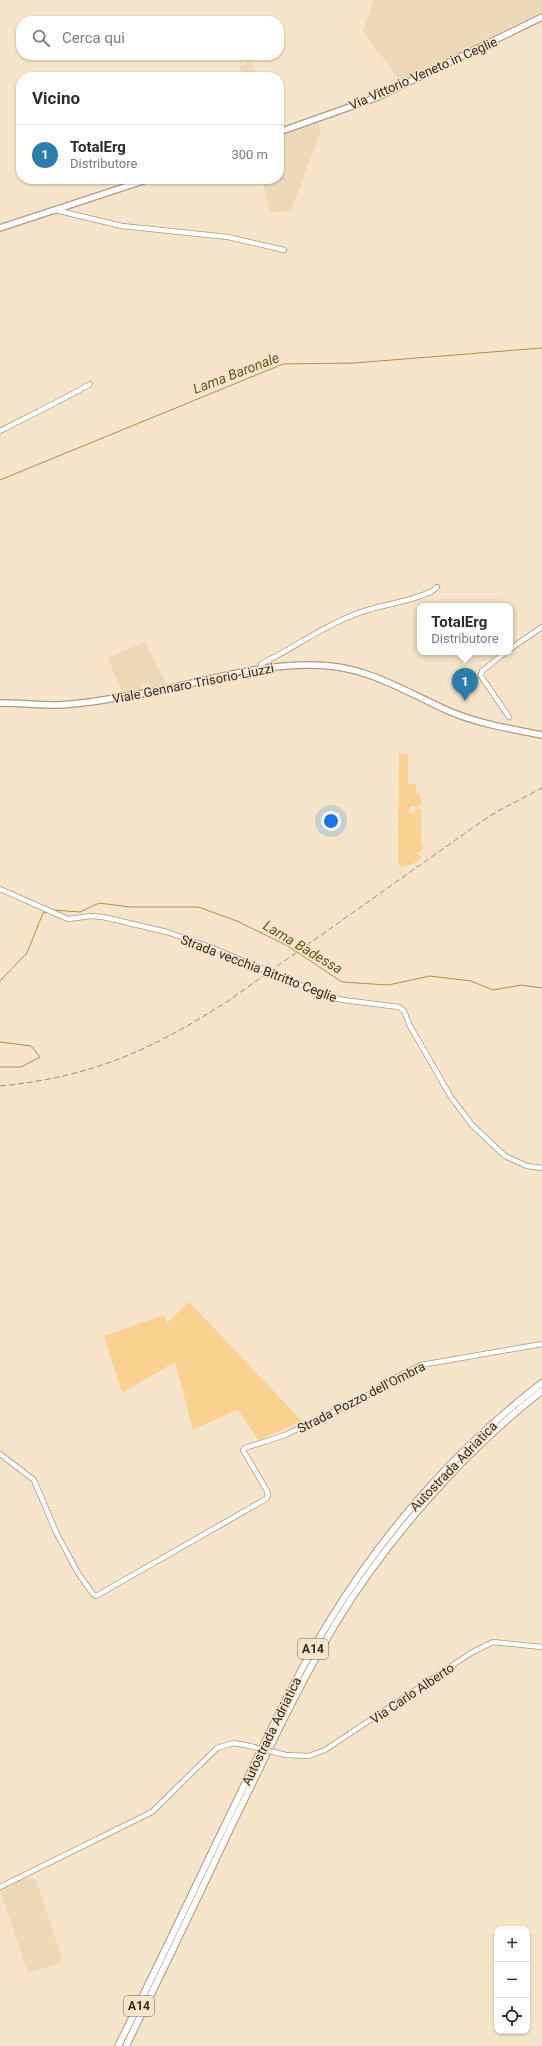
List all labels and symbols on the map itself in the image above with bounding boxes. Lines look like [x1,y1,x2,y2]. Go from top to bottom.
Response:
street label: Via Vittorio Veneto in Ceglie [347,34,500,113]
water label: Lama Baronale [191,349,281,397]
street label: Viale Gennaro Trisorio-Liuzzi [111,660,275,707]
pin: 1 [452,668,478,701]
your location [321,811,341,831]
water label: Lama Badessa [260,917,346,977]
street label: Strada vecchia Bitritto Ceglie [179,932,339,1005]
street label: Strada Pozzo dell'Ombra [295,1359,428,1436]
street label: Autostrada Adriatica [407,1418,500,1514]
road number: A14 [298,1639,328,1659]
street label: Via Carlo Alberto [368,1660,457,1727]
street label: Autostrada Adriatica [239,1675,304,1788]
road number: A14 [124,1996,154,2016]

